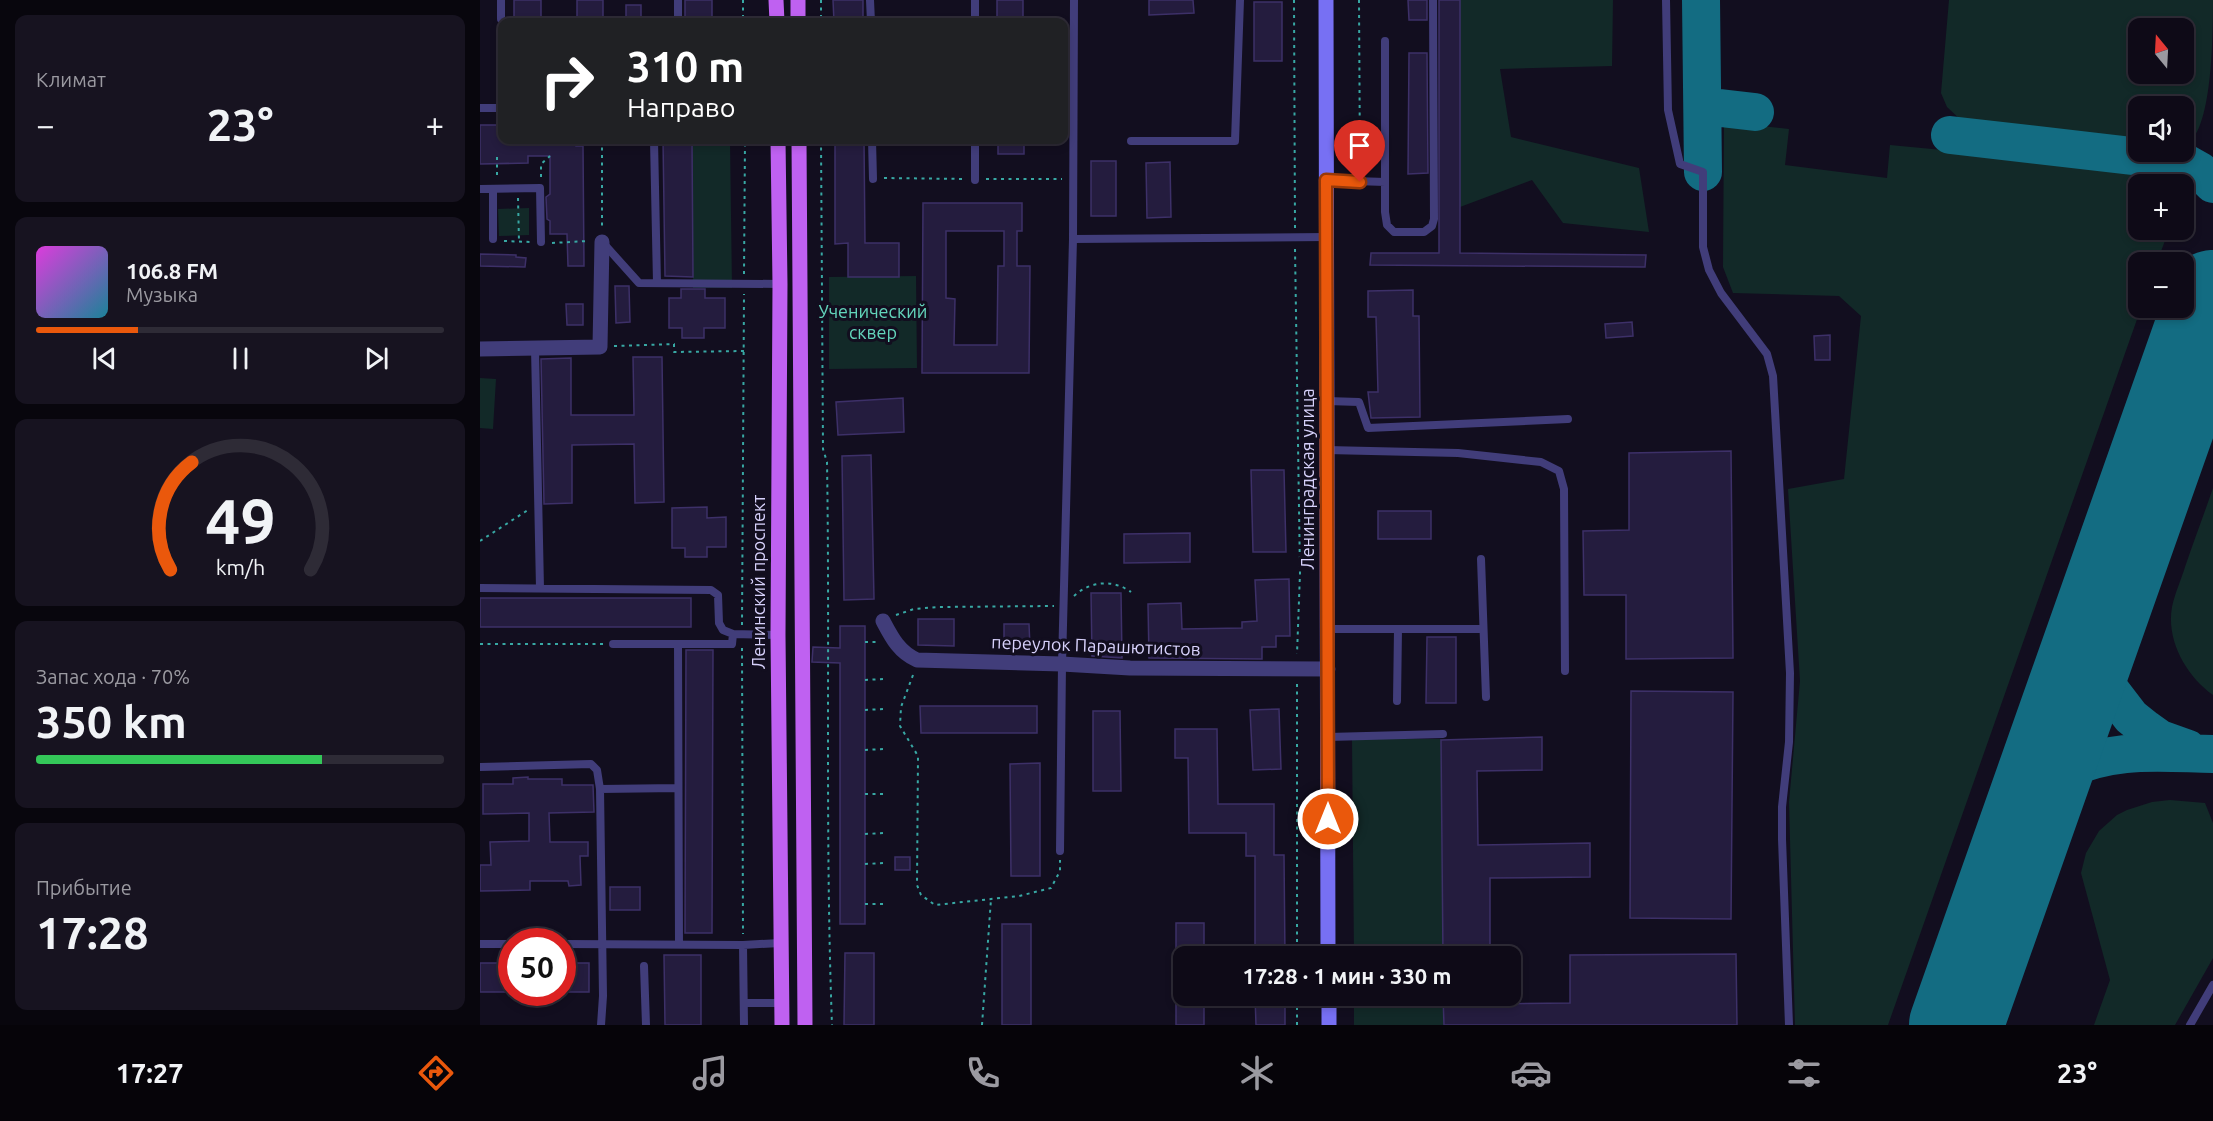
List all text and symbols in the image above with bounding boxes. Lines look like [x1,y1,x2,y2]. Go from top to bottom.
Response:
north arrow [2128,18,2194,84]
map controls [2128,18,2194,318]
icon: right [528,42,606,120]
text: 310 m [627,43,744,90]
text: Климат [36,68,106,91]
text: Направо [627,92,736,122]
button: sound [2128,96,2194,162]
text: 23° [207,99,273,150]
text: − [36,106,55,143]
text: + [425,106,444,143]
pin [1334,120,1385,182]
icon: arrive [1343,129,1376,162]
button: + [2128,174,2194,240]
button: − [2128,252,2194,318]
text: 106.8 FM [126,258,218,283]
text: Музыка [126,283,198,306]
park label: Ученический сквер [819,301,928,342]
icon: previous [88,342,121,375]
icon: pause [224,342,257,375]
icon: next [360,342,393,375]
street label: Ленинградская улица [1297,388,1317,570]
text: 49 [205,486,275,556]
street label: Ленинский проспект [748,495,768,669]
text: km/h [215,555,265,579]
street label: переулок Парашютистов [991,631,1201,659]
text: Запас хода · 70% [36,665,190,688]
text: 350 km [36,696,187,747]
position arrow [1296,787,1360,851]
text: Прибытие [36,876,132,899]
text: 17:28 [36,907,149,958]
speed limit sign: 50 [498,928,576,1006]
text: 17:28 · 1 мин · 330 m [1243,963,1451,988]
icon: directions [415,1052,457,1094]
icon: music [689,1052,731,1094]
icon: phone [962,1052,1004,1094]
icon: climate [1236,1052,1278,1094]
icon: car [1510,1052,1552,1094]
icon: filters [1783,1052,1825,1094]
text: 17:27 [116,1058,183,1088]
text: 23° [2057,1058,2097,1088]

